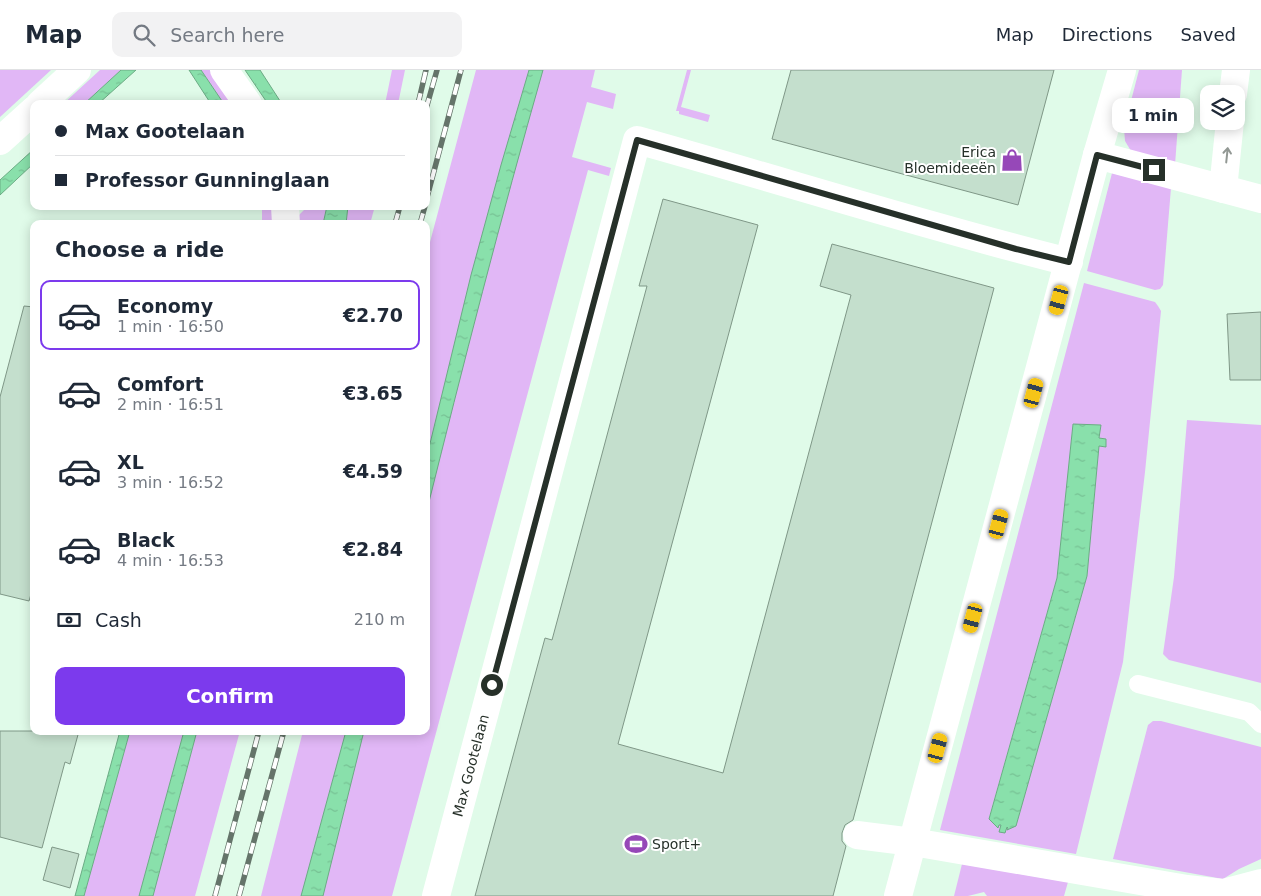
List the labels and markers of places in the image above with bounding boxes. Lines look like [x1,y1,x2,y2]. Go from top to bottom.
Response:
place label: Erica Bloemideeën [904,144,996,176]
shop icon: Erica Bloemideeën [999,147,1025,173]
sports icon: Sport+ [623,831,649,857]
place label: Sport+ [652,836,701,852]

